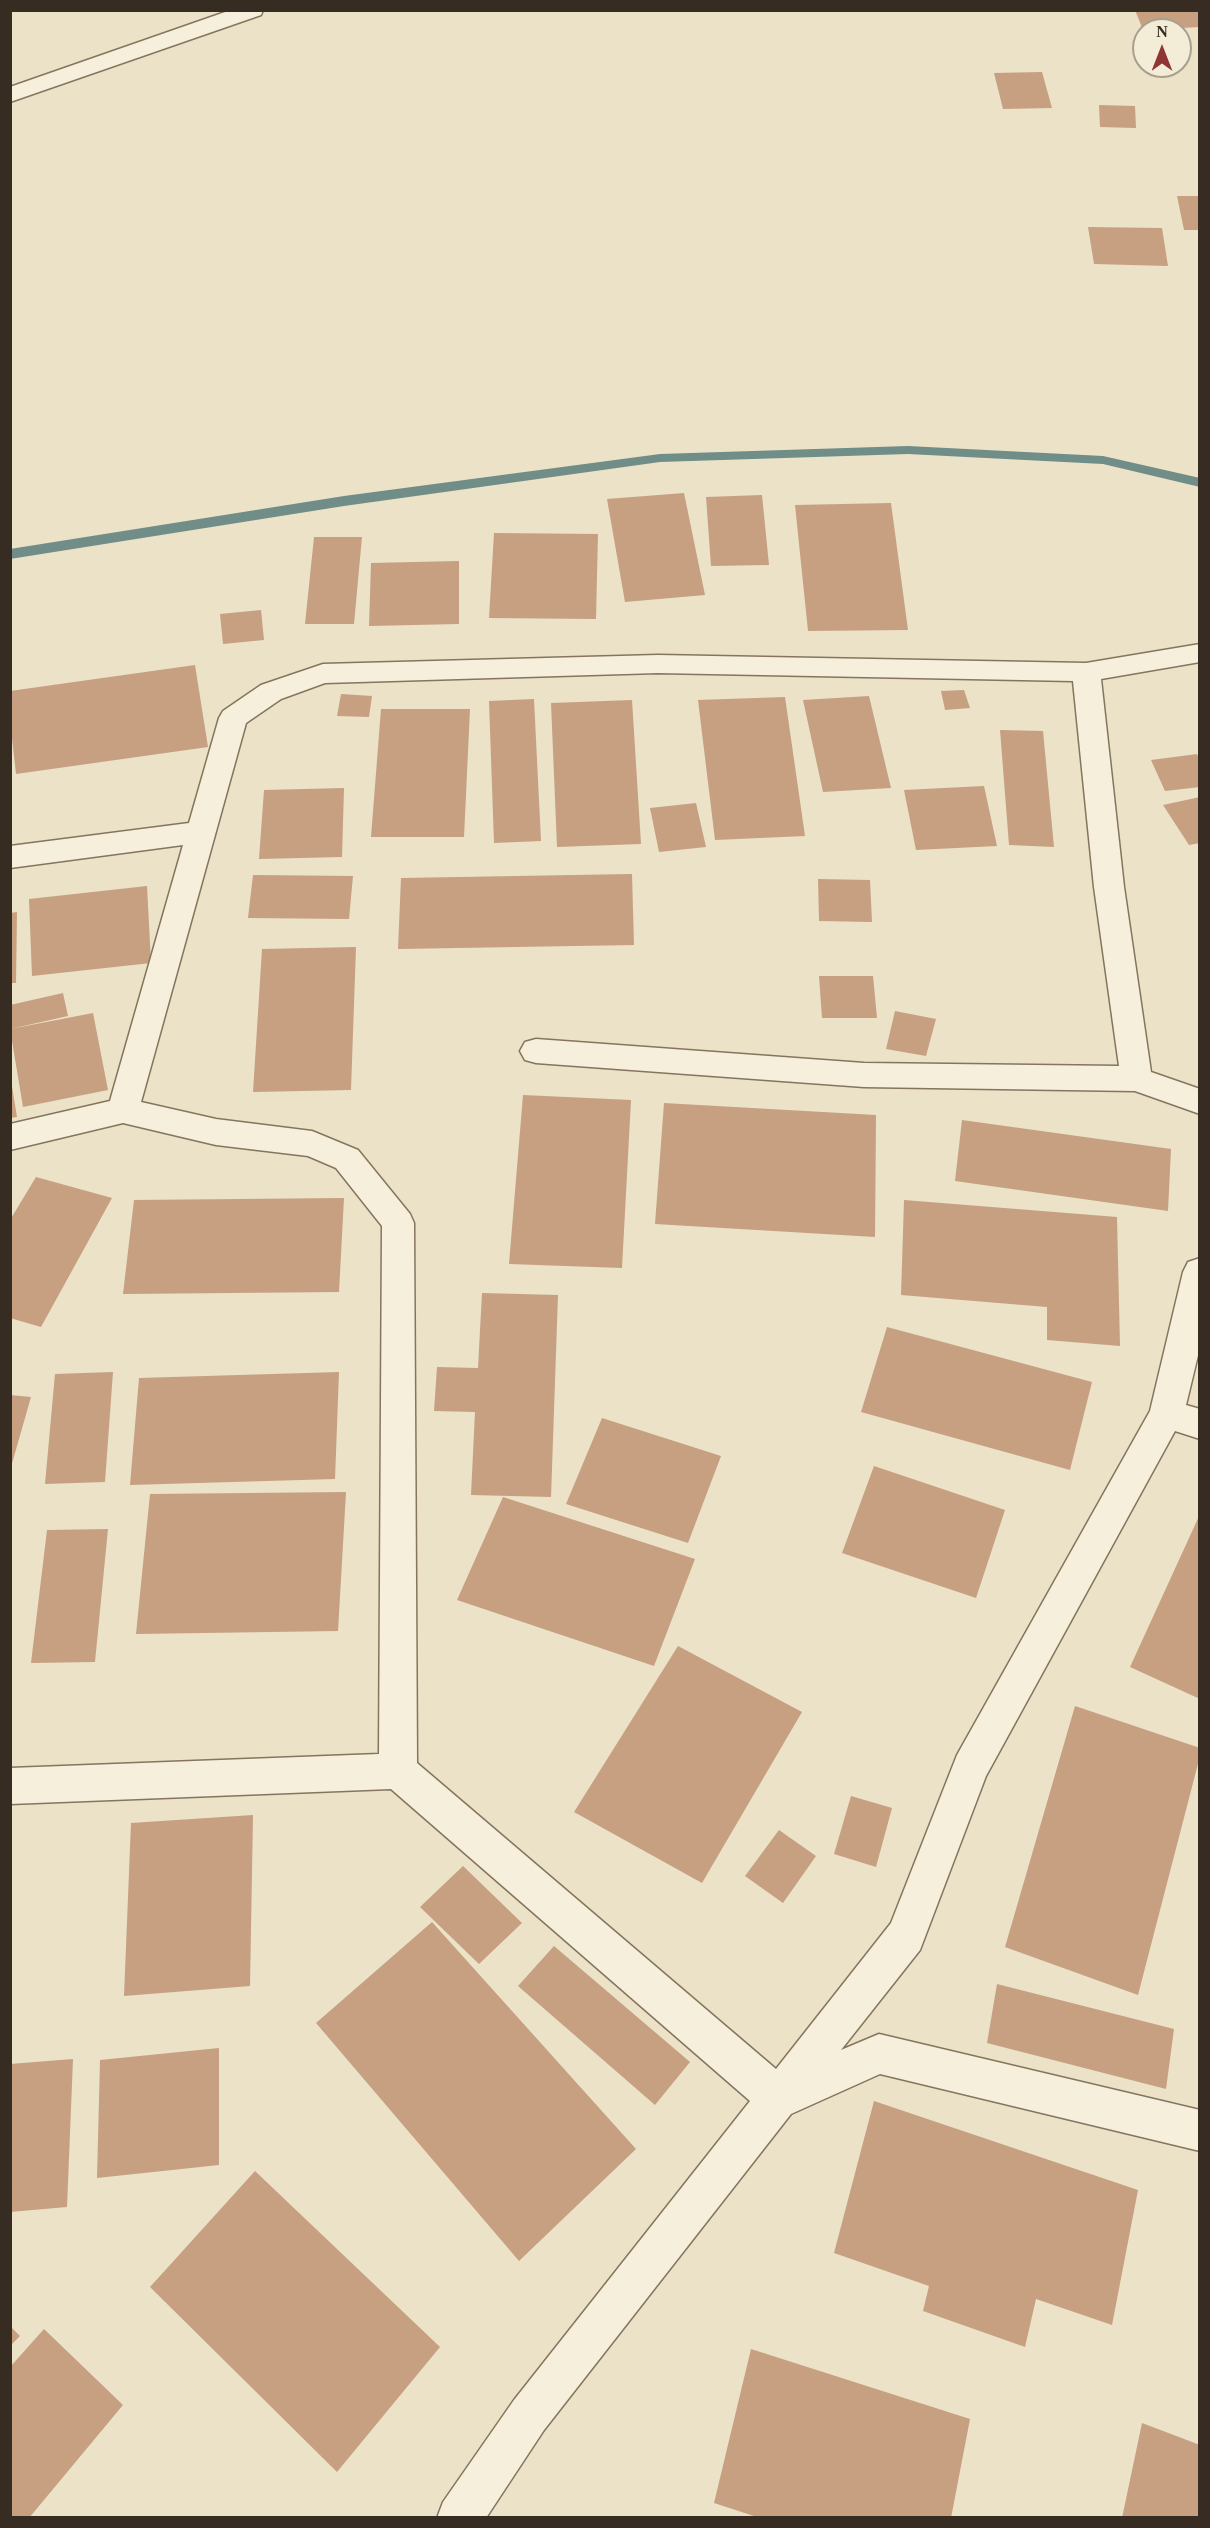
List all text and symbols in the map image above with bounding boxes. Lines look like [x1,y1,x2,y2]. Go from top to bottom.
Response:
north arrow [1132,18,1192,78]
text: N [1156,23,1168,40]

